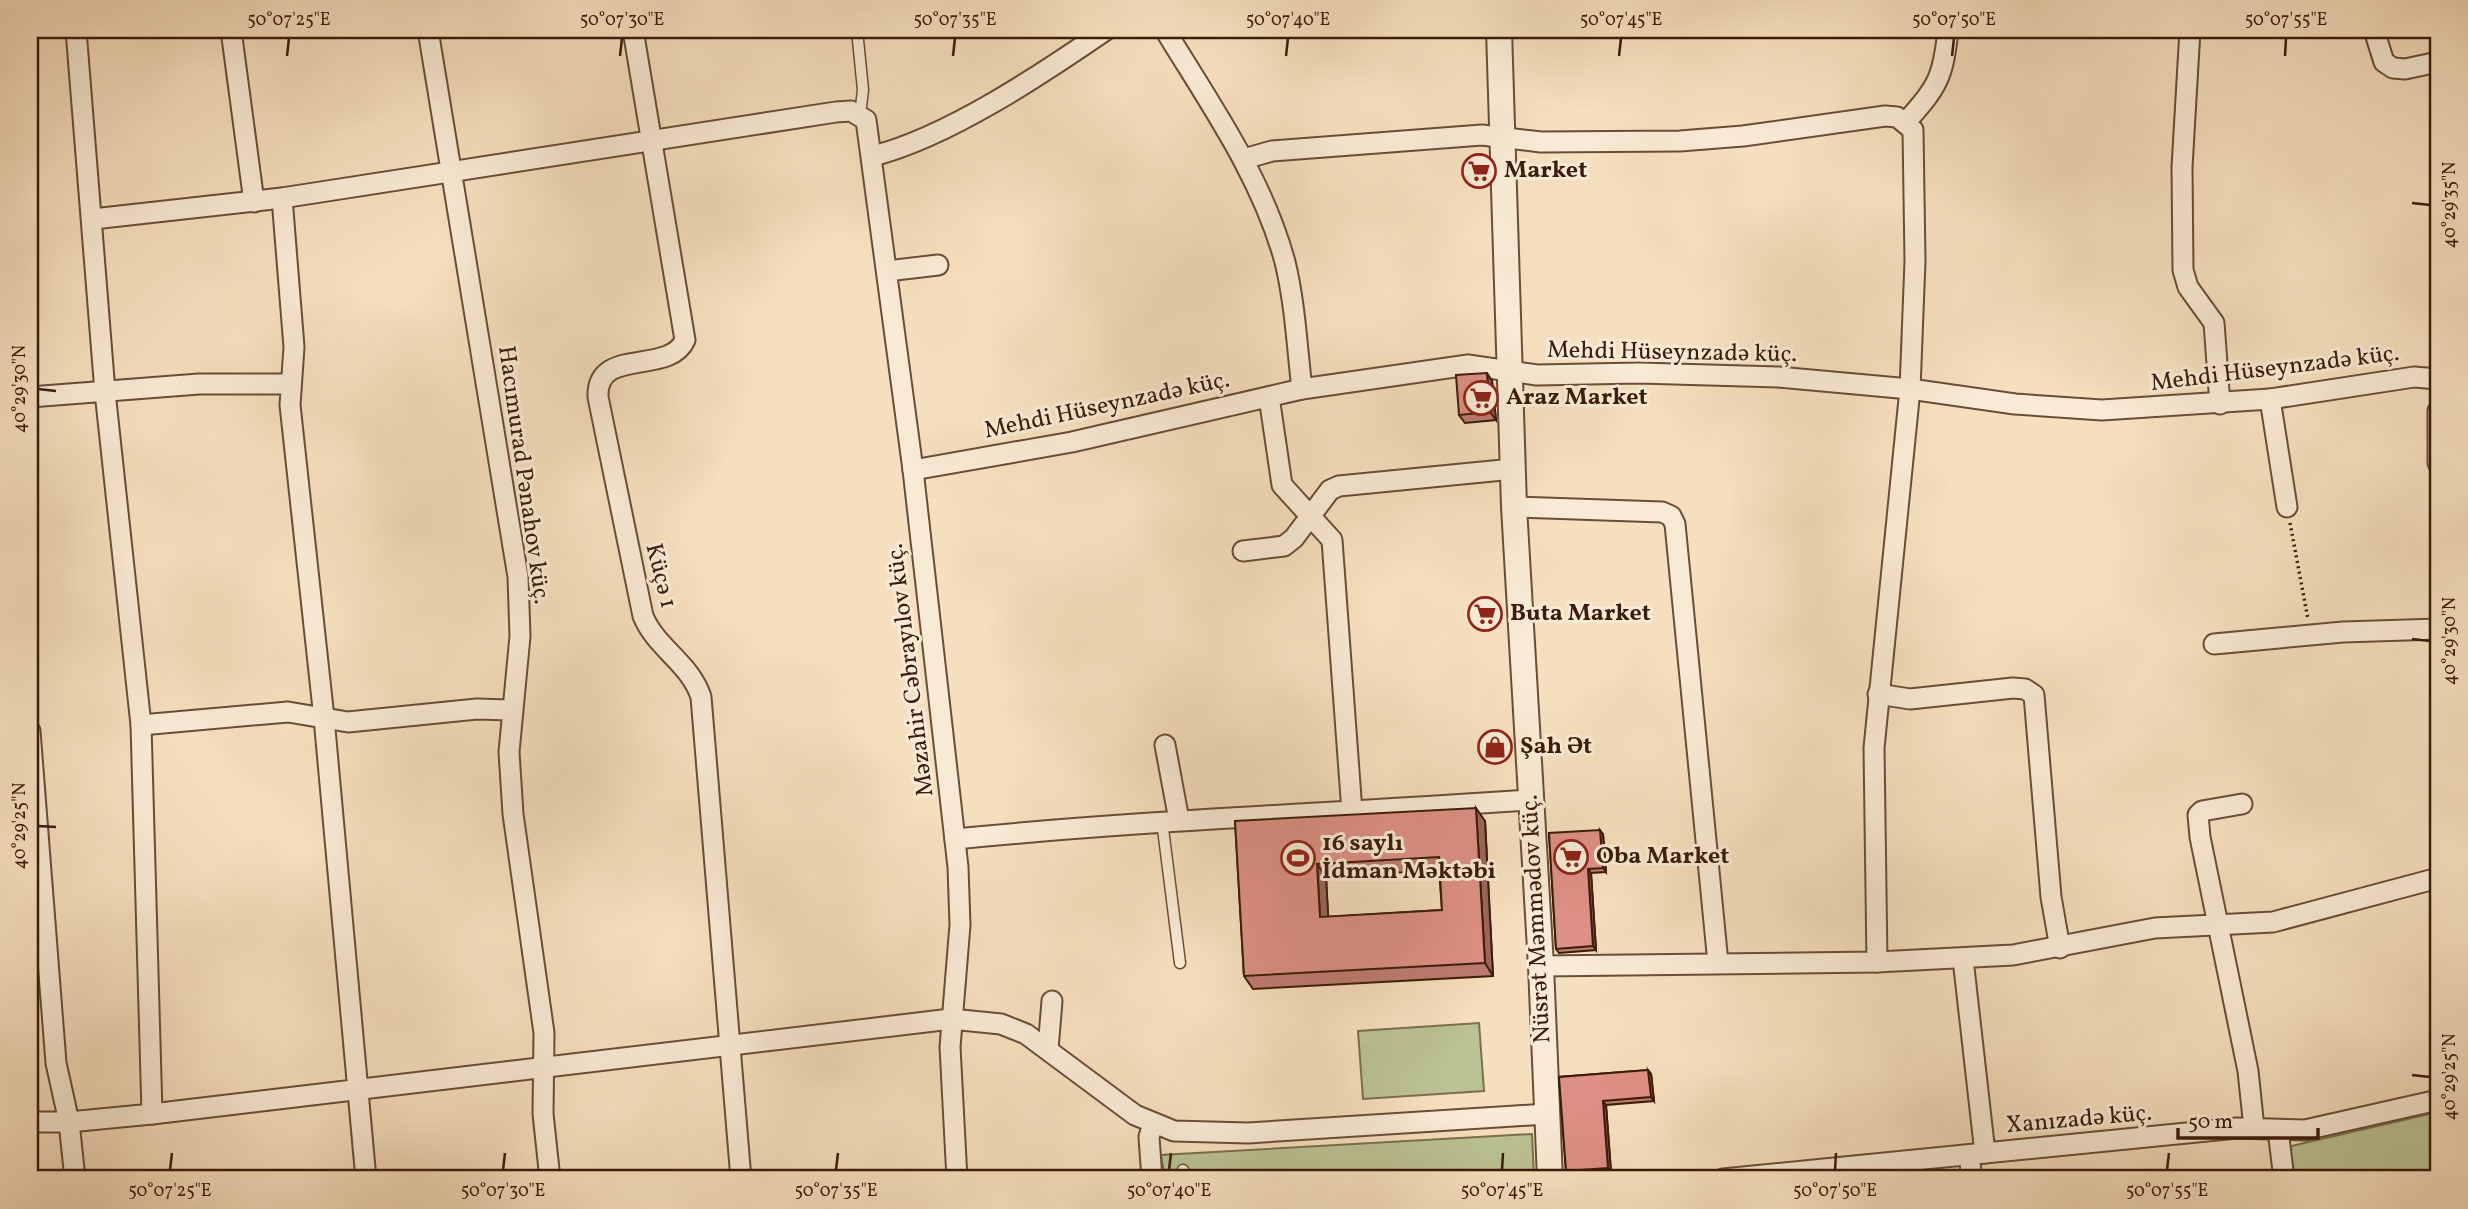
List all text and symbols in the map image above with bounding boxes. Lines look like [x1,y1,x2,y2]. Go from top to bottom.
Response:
text: 50°07'25"E [247,8,331,33]
text: 50°07'30"E [580,8,664,33]
text: 50°07'35"E [913,8,997,33]
text: 50°07'40"E [1246,8,1330,33]
text: 50°07'45"E [1580,8,1663,33]
text: 50°07'50"E [1912,8,1996,33]
text: 50°07'55"E [2245,8,2327,33]
supermarket icon: Market [1460,152,1498,190]
place label: Market [1504,154,1587,188]
text: 40°29'35"N [2438,162,2463,248]
street label: Mehdi Hüseynzadə küç. [1547,334,1797,372]
street label: Mehdi Hüseynzadə küç. [2149,337,2401,401]
street label: Hacımurad Pənahov küç. [488,343,558,607]
text: 40°29'30"N [8,345,33,433]
street label: Mehdi Hüseynzadə küç. [981,363,1233,449]
supermarket icon: Araz Market [1462,379,1500,417]
place label: Araz Market [1506,381,1648,415]
street label: Küçə 1 [636,540,684,612]
street label: Məzahir Cəbrayılov küç. [879,542,943,798]
supermarket icon: Buta Market [1466,595,1504,633]
place label: Buta Market [1510,597,1651,631]
text: 40°29'30"N [2438,597,2463,685]
shop icon: Şah Ət [1476,728,1514,766]
place label: Şah Ət [1520,730,1592,764]
text: 40°29'25"N [8,782,33,870]
street label: Nüsrət Məmmədov küç. [1514,794,1560,1044]
place label: 16 saylı İdman Məktəbi [1322,827,1496,889]
supermarket icon: Oba Market [1552,838,1590,876]
sports icon: 16 saylı İdman Məktəbi [1279,839,1317,877]
place label: Oba Market [1596,840,1729,874]
text: 40°29'25"N [2438,1033,2463,1121]
street label: Xanızadə küç. [2005,1097,2153,1143]
scale bar [2178,1097,2318,1141]
text: 50 m [2188,1108,2233,1137]
text: 50°07'25"E [128,1179,212,1204]
text: 50°07'30"E [461,1179,545,1204]
text: 50°07'35"E [794,1179,878,1204]
text: 50°07'40"E [1127,1179,1211,1204]
text: 50°07'45"E [1461,1179,1544,1204]
text: 50°07'50"E [1793,1179,1877,1204]
text: 50°07'55"E [2126,1179,2208,1204]

